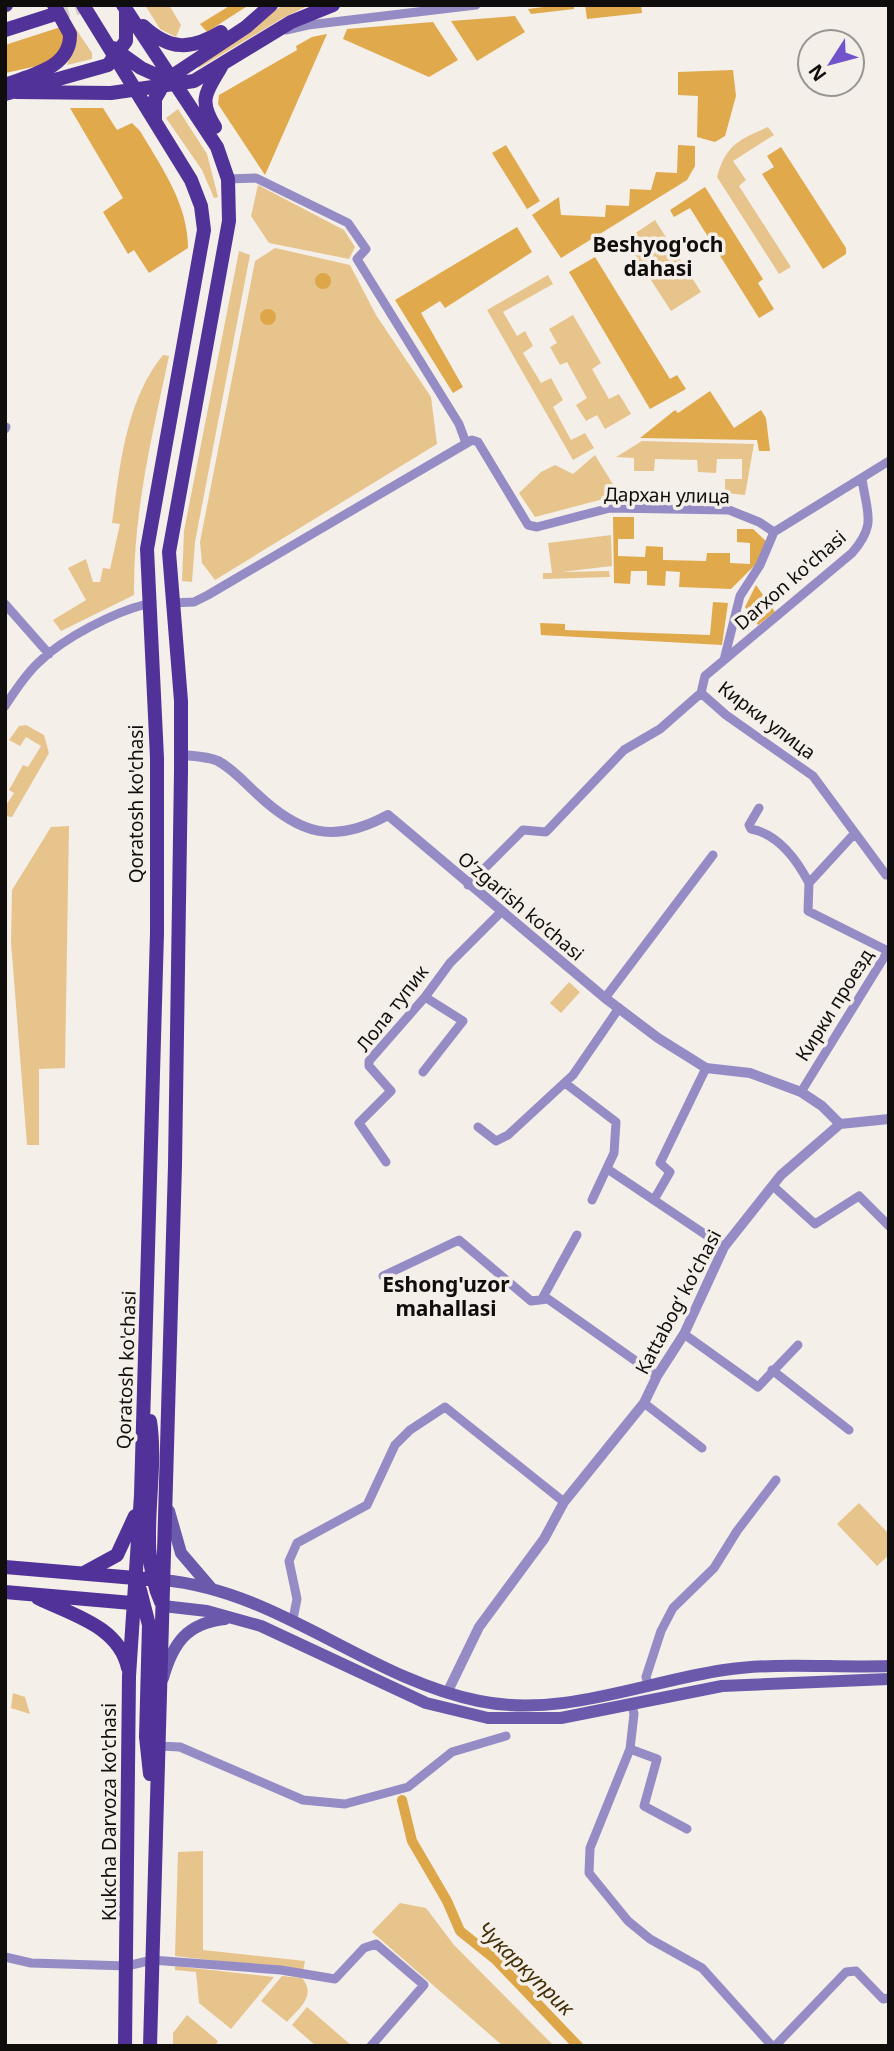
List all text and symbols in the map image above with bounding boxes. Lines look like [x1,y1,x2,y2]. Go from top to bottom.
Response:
north arrow [796,28,866,98]
text: N [802,59,832,87]
district label: Beshyog'och dahasi [592,230,724,282]
street label: Дархан улица [604,481,730,509]
street label: Darxon ko'chasi [729,524,851,636]
street label: Кирки улица [713,675,821,765]
street label: Qoratosh ko'chasi [123,725,149,883]
street label: O‘zgarish ko‘chasi [452,845,590,967]
street label: Кирки проезд [789,944,879,1066]
street label: Лола тупик [350,959,434,1057]
street label: Kattabogʻ koʻchasi [629,1225,727,1379]
district label: Eshong'uzor mahallasi [382,1270,510,1322]
street label: Qoratosh ko'chasi [110,1290,142,1450]
street label: Kukcha Darvoza ko'chasi [96,1703,122,1921]
water label: Чукаркуприк [471,1915,582,2022]

